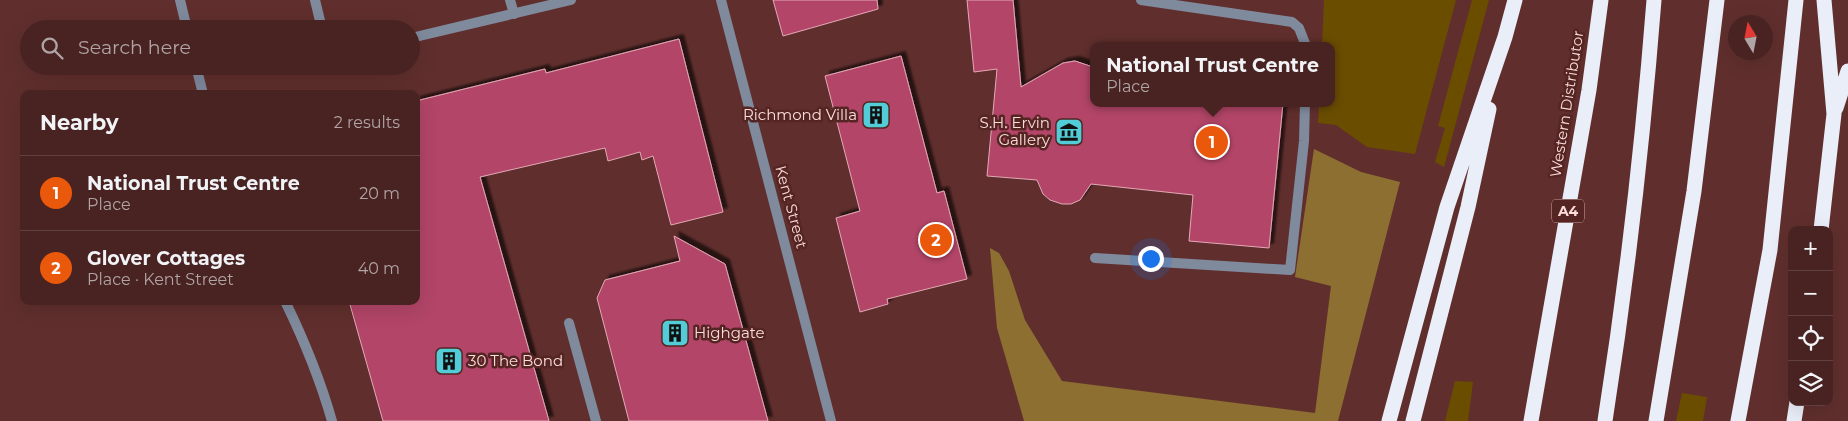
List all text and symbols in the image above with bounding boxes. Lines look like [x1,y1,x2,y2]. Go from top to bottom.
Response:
north arrow [1728,15,1773,60]
search box [20,20,420,75]
street label: Western Distributor [1546,29,1587,179]
icon: search [38,34,66,62]
text: Search here [78,36,191,59]
popup [1090,42,1335,107]
text: National Trust Centre [1106,54,1319,77]
text: Place [1106,77,1150,96]
building icon: Richmond Villa [861,100,891,130]
place label: Richmond Villa [743,105,857,124]
text: Nearby [40,110,119,135]
text: 2 results [334,113,400,132]
place label: S.H. Ervin Gallery [979,113,1051,149]
museum icon: S.H. Ervin Gallery [1054,117,1084,147]
pin: 1 [1196,123,1228,161]
street label: Kent Street [771,163,812,250]
text: National Trust Centre [87,172,300,195]
text: 1 [53,184,59,203]
text: 20 m [359,184,400,203]
text: Place [87,195,131,214]
road number: A4 [1552,200,1584,222]
pin: 2 [920,221,952,259]
map controls [1788,226,1833,406]
button: + [1788,226,1833,271]
your location [1138,246,1164,272]
text: Glover Cottages [87,247,245,270]
text: 2 [51,259,61,278]
text: 40 m [358,259,400,278]
text: Place · Kent Street [87,270,234,289]
button: − [1788,271,1833,316]
button: locate [1788,316,1833,361]
building icon: Highgate [660,318,690,348]
place label: Highgate [694,323,765,342]
building icon: 30 The Bond [434,346,464,376]
place label: 30 The Bond [468,351,563,370]
button: layers [1788,361,1833,406]

